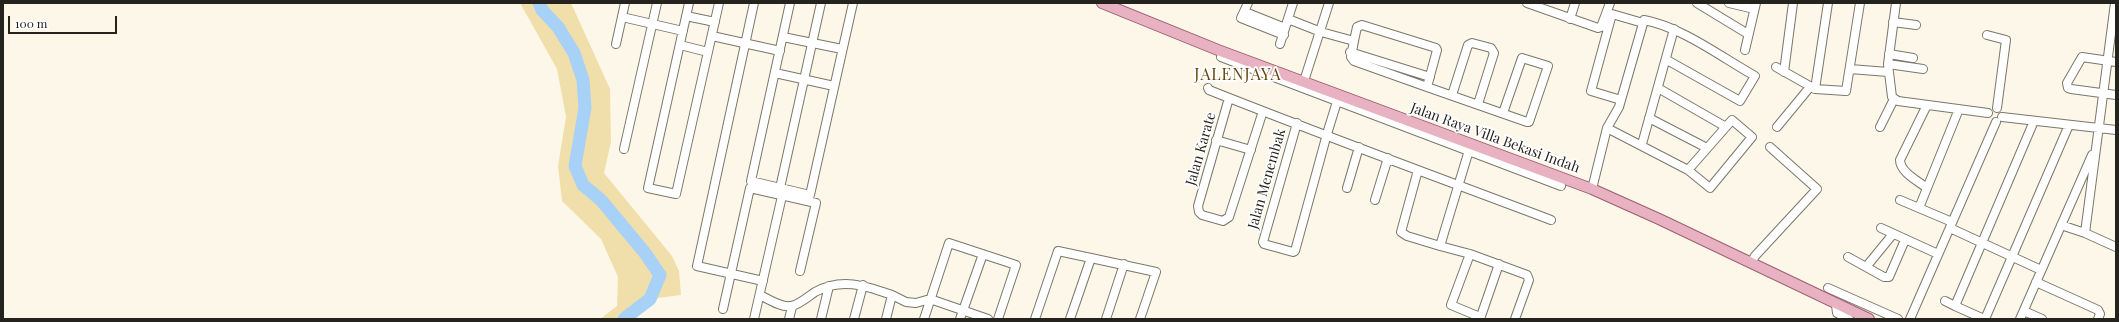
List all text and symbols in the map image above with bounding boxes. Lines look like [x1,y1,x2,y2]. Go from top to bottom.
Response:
scale bar [10,8,119,34]
text: 100 m [15,15,47,31]
district label: JALENJAYA [1194,65,1282,85]
street label: Jalan Raya Villa Bekasi Indah [1408,99,1582,177]
street label: Jalan Karate [1183,110,1219,188]
street label: Jalan Menembak [1245,127,1289,231]

